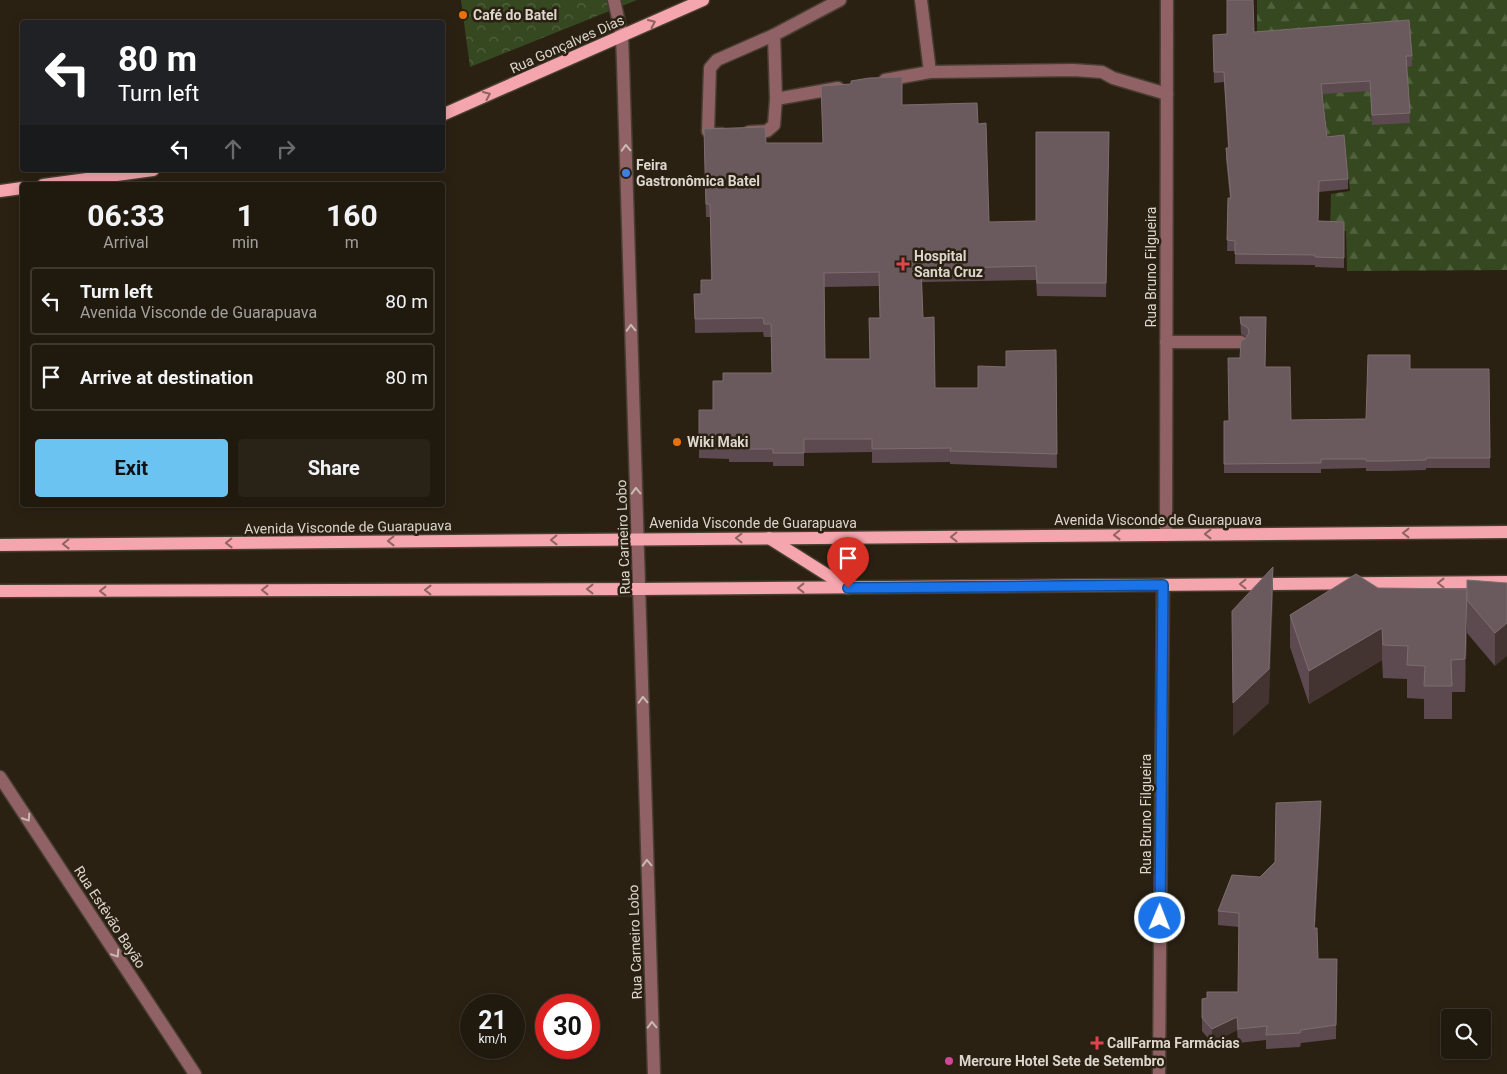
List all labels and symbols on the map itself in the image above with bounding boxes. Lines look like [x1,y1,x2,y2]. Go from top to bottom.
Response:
place label: Café do Batel [473,7,557,23]
marker: Café do Batel [457,9,469,21]
street label: Rua Gonçalves Dias [507,12,627,76]
one-way arrow [647,18,656,29]
one-way arrow [482,91,491,102]
one-way arrow [621,144,631,152]
place label: Feira Gastronômica Batel [636,157,760,189]
marker: Feira Gastronômica Batel [620,167,632,179]
street label: Rua Bruno Filgueira [1143,207,1159,327]
place label: Hospital Santa Cruz [914,248,983,280]
marker: Hospital Santa Cruz [896,257,910,271]
one-way arrow [626,324,636,332]
place label: Wiki Maki [687,434,749,450]
marker: Wiki Maki [671,436,683,448]
street label: Rua Carneiro Lobo [613,479,633,595]
one-way arrow [631,486,641,494]
street label: Avenida Visconde de Guarapuava [1054,512,1262,528]
street label: Avenida Visconde de Guarapuava [649,515,857,531]
street label: Avenida Visconde de Guarapuava [244,517,452,537]
one-way arrow [1402,528,1410,538]
one-way arrow [1204,529,1212,539]
one-way arrow [1113,530,1120,540]
one-way arrow [950,531,958,542]
one-way arrow [735,533,743,543]
one-way arrow [549,535,557,545]
one-way arrow [387,536,394,546]
pin [827,537,869,588]
one-way arrow [224,538,232,548]
one-way arrow [62,539,70,549]
one-way arrow [1437,578,1444,588]
one-way arrow [1239,579,1247,589]
one-way arrow [797,583,804,593]
one-way arrow [586,584,594,594]
one-way arrow [261,585,269,595]
one-way arrow [424,585,432,595]
one-way arrow [99,586,106,596]
one-way arrow [637,696,648,704]
street label: Rua Bruno Filgueira [1138,754,1154,874]
one-way arrow [21,812,30,821]
one-way arrow [642,859,653,867]
street label: Rua Estêvão Bayão [71,863,149,971]
street label: Rua Carneiro Lobo [625,884,645,1000]
position arrow [1133,891,1185,943]
one-way arrow [110,948,119,957]
speed limit sign: 30 [535,994,600,1059]
one-way arrow [647,1021,658,1029]
place label: CallFarma Farmácias [1107,1035,1240,1051]
marker: CallFarma Farmácias [1091,1037,1103,1049]
place label: Mercure Hotel Sete de Setembro [959,1053,1165,1069]
marker: Mercure Hotel Sete de Setembro [943,1055,955,1067]

